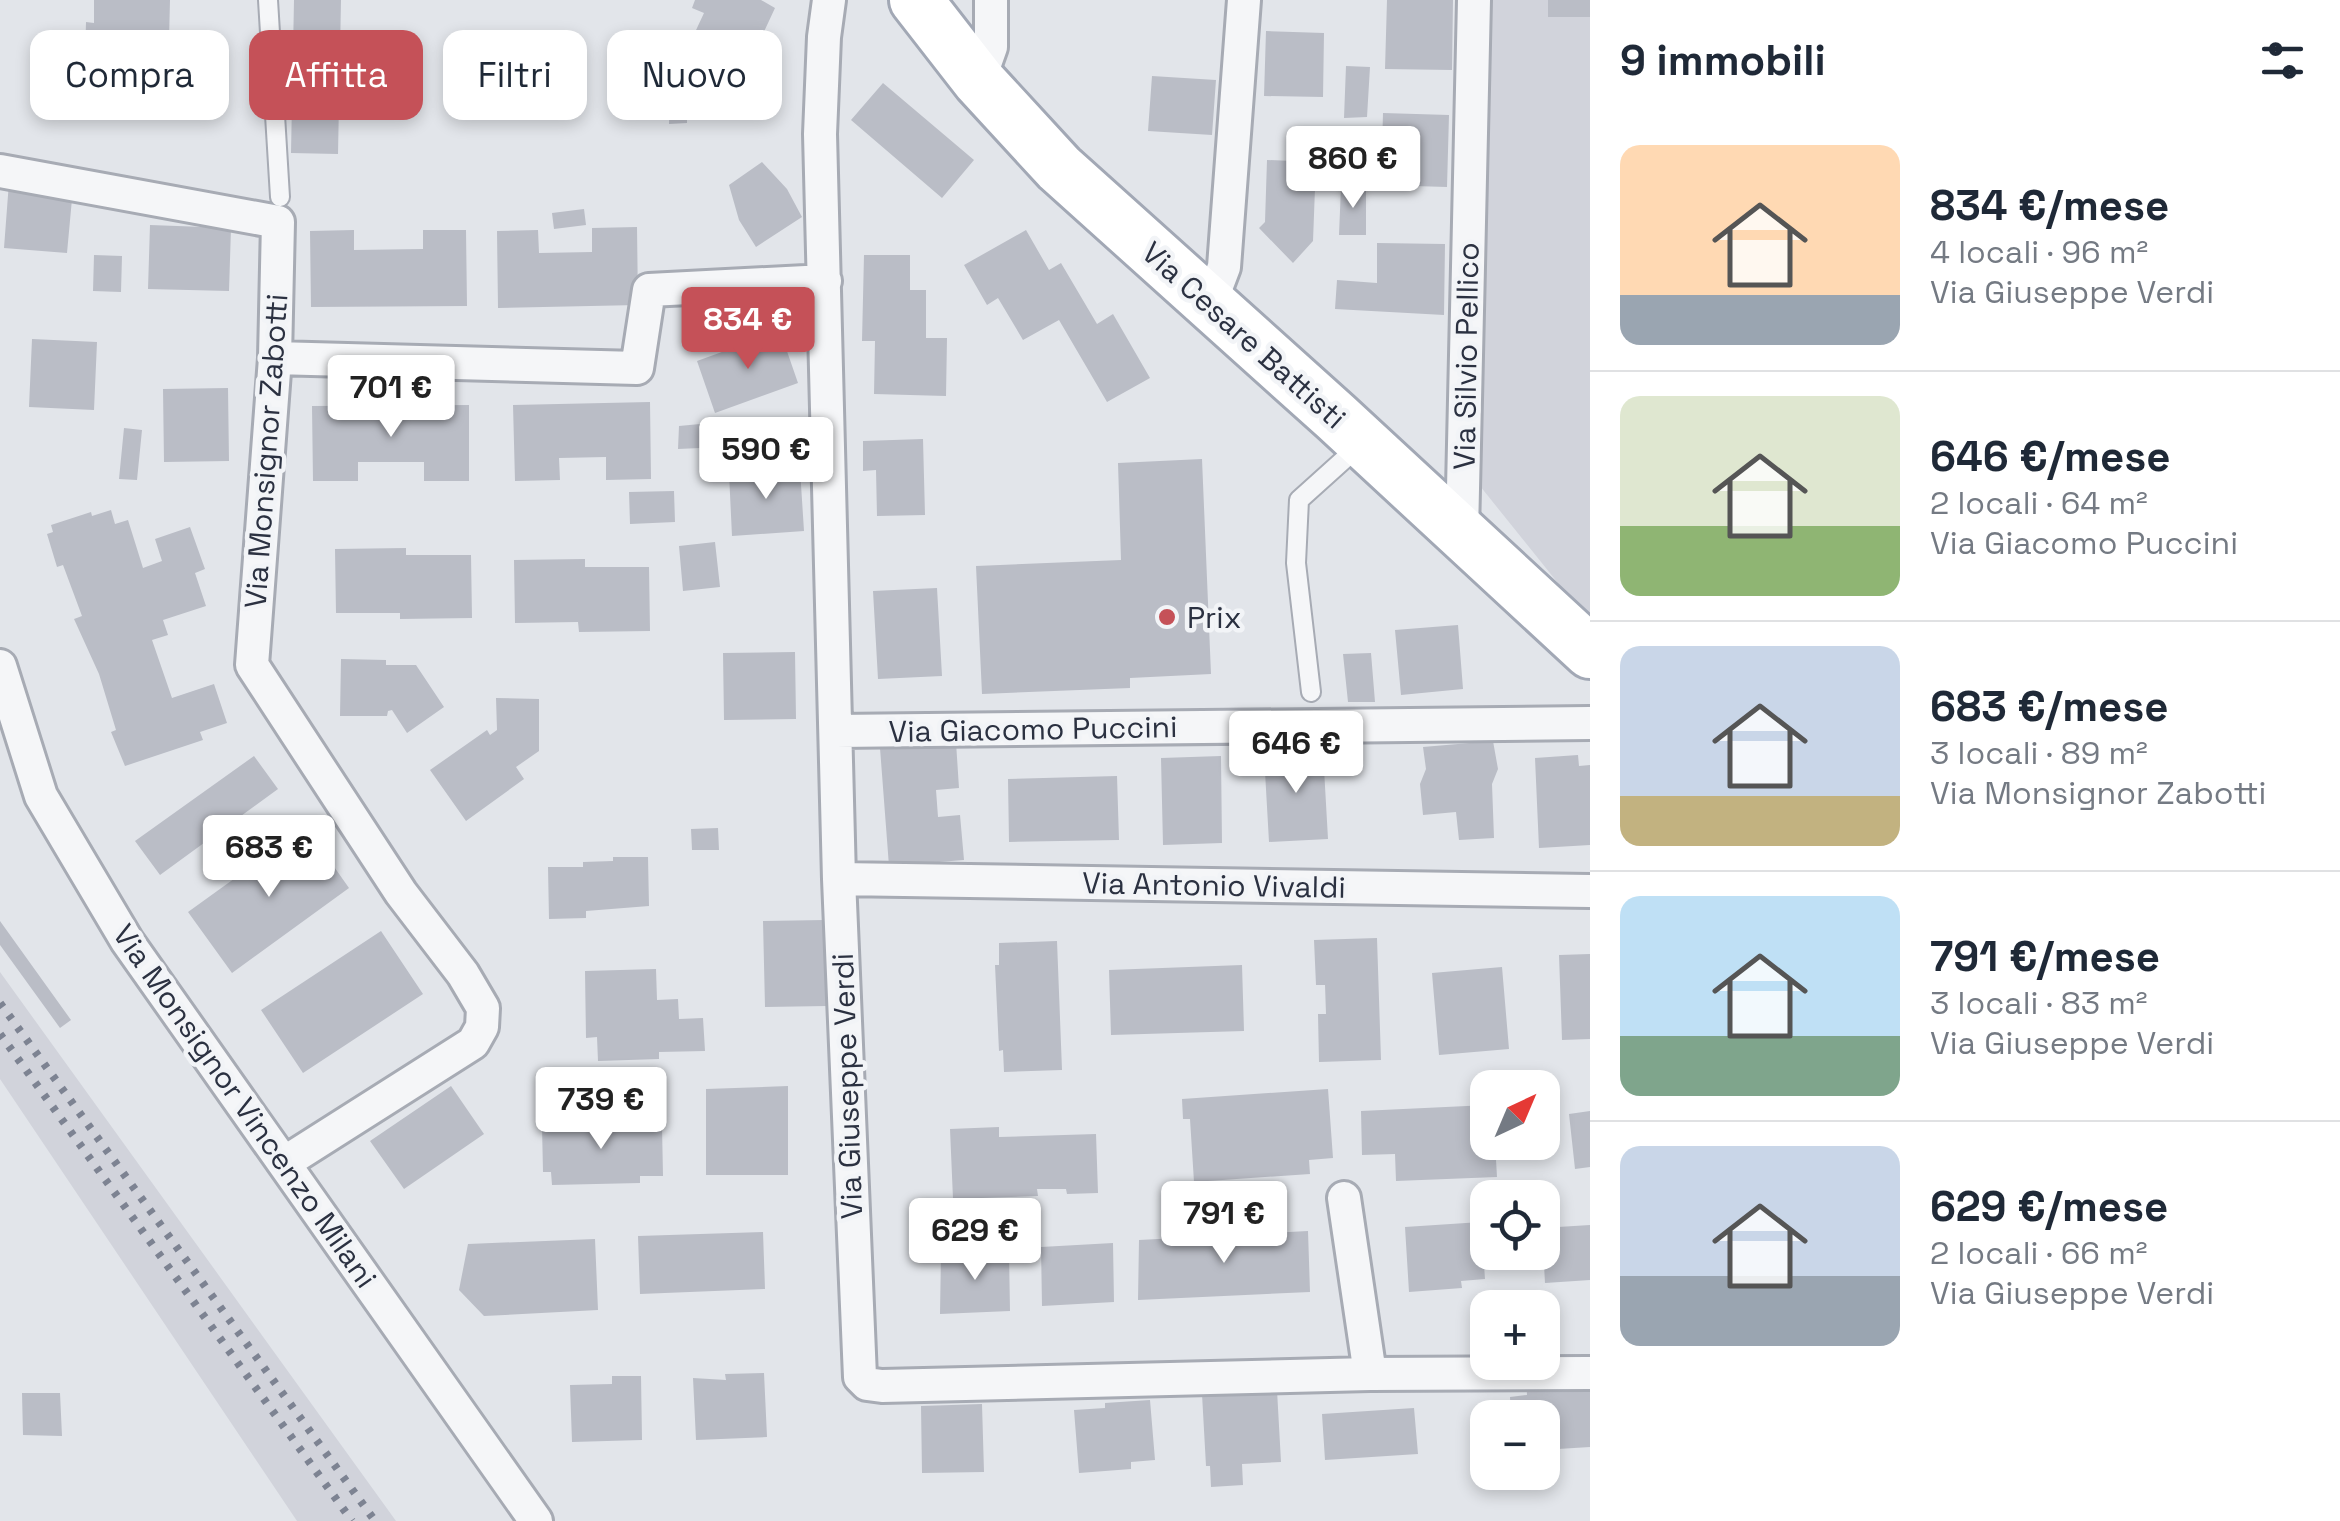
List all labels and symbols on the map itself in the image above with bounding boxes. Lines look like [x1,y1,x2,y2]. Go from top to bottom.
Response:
pin: 860 € [1283,126,1423,211]
street label: Via Cesare Battisti [1134,233,1354,437]
street label: Via Silvio Pellico [1445,242,1487,470]
pin: 834 € [678,287,818,372]
street label: Via Monsignor Zabotti [236,292,296,610]
pin: 701 € [321,355,461,440]
pin: 590 € [696,417,836,502]
place label: Prix [1187,598,1241,637]
marker: Prix [1156,606,1178,628]
street label: Via Giacomo Puccini [888,707,1178,751]
pin: 646 € [1226,711,1366,796]
pin: 683 € [199,815,339,900]
street label: Via Antonio Vivaldi [1082,863,1346,907]
street label: Via Monsignor Vincenzo Milani [104,917,386,1295]
street label: Via Giuseppe Verdi [823,952,871,1220]
pin: 739 € [531,1067,671,1152]
north arrow [1470,1070,1560,1160]
pin: 791 € [1154,1181,1294,1266]
pin: 629 € [905,1198,1045,1283]

